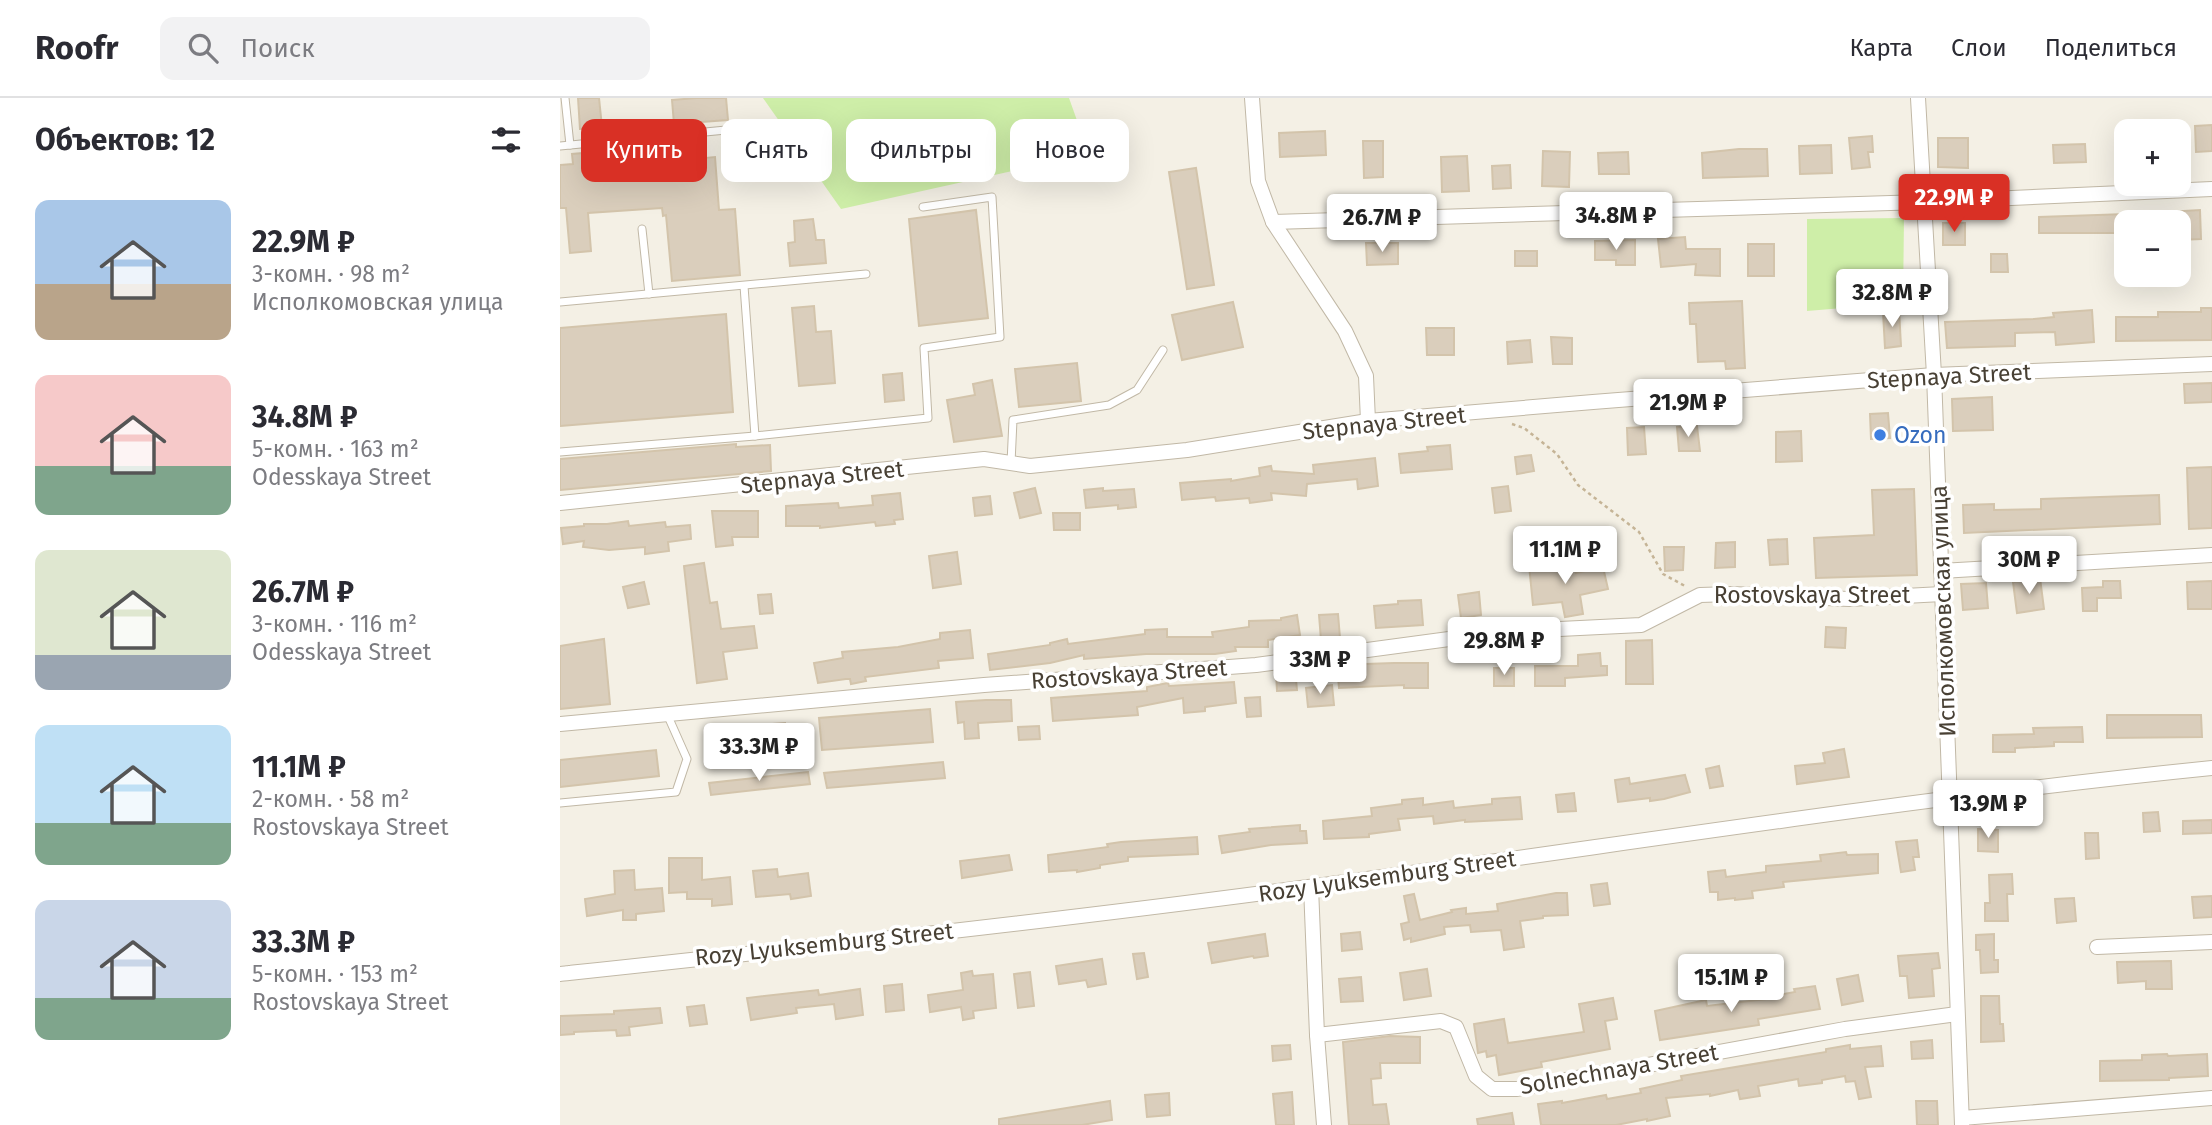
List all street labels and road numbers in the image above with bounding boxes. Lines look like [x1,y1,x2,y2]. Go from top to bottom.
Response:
street label: Stepnaya Street [1866,358,2032,394]
street label: Stepnaya Street [1301,400,1468,446]
street label: Stepnaya Street [739,454,906,500]
street label: Исполкомовская улица [1925,485,1961,737]
street label: Rostovskaya Street [1714,581,1911,609]
street label: Rostovskaya Street [1030,653,1229,695]
street label: Rozy Lyuksemburg Street [1257,844,1518,908]
street label: Rozy Lyuksemburg Street [693,916,955,971]
street label: Solnechnaya Street [1518,1038,1721,1100]

